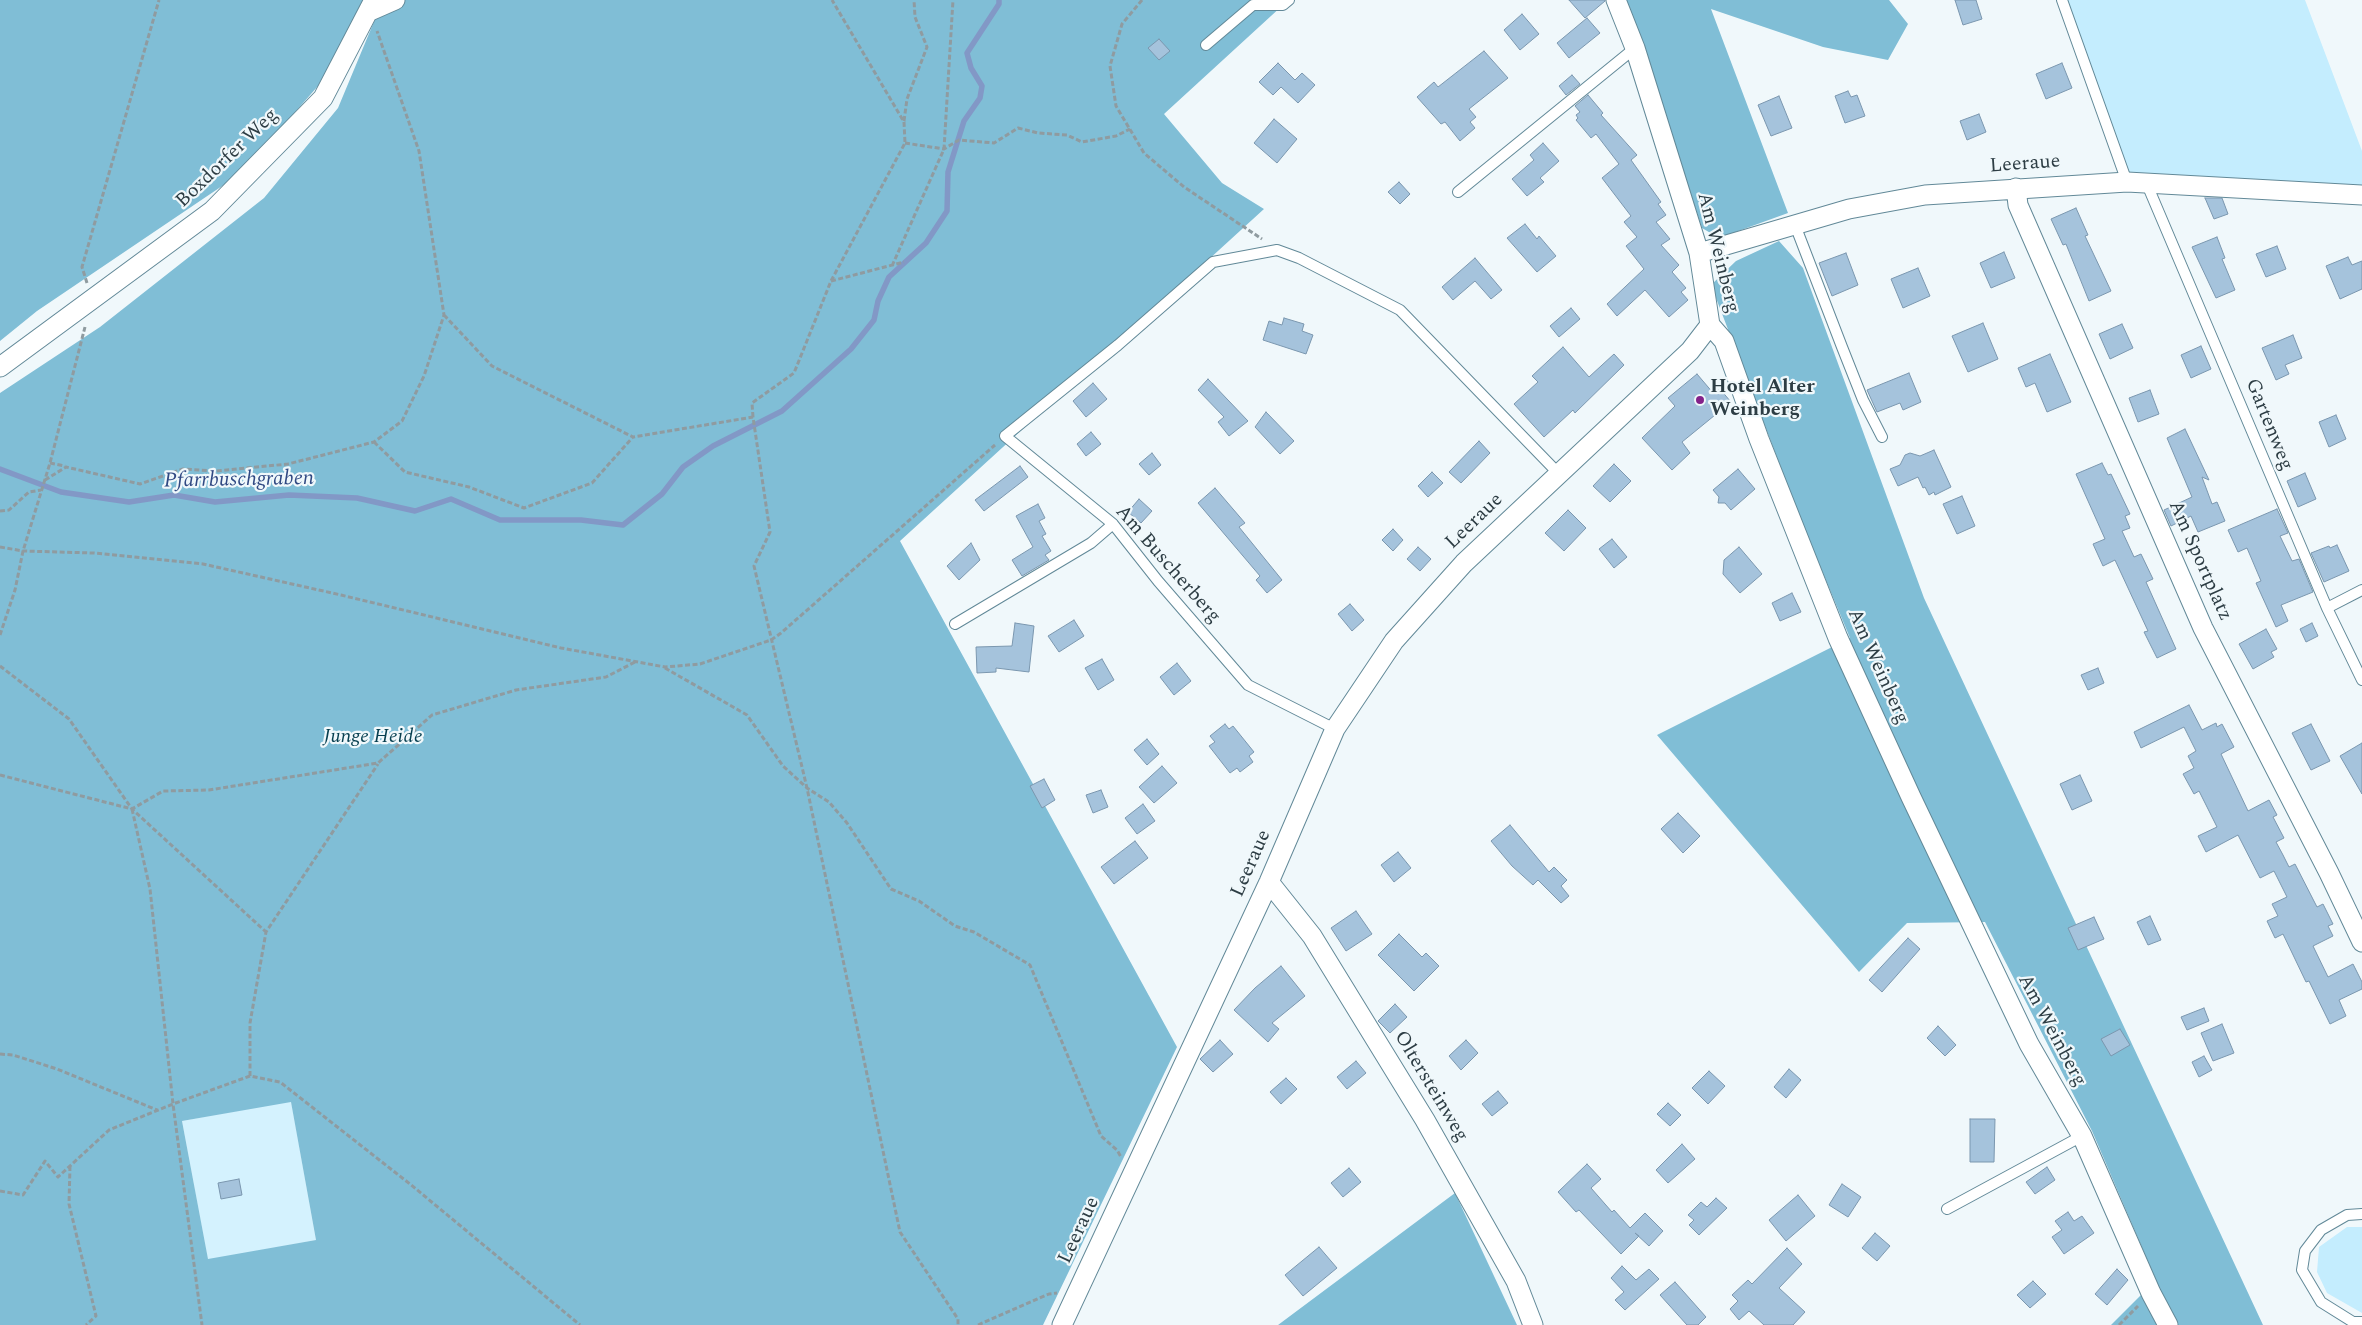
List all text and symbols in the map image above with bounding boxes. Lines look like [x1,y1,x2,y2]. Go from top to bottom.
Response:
street label: Boxdorfer Weg [172,104,284,214]
street label: Leeraue [1989,151,2061,179]
street label: Am Weinberg [1690,190,1744,316]
place label: Hotel Alter Weinberg [1710,376,1815,423]
street label: Gartenweg [2239,376,2297,474]
marker: Hotel Alter Weinberg [1694,394,1706,406]
water label: Pfarrbuschgraben [164,467,314,495]
street label: Leeraue [1441,489,1509,555]
street label: Am Sportplatz [2162,497,2236,625]
street label: Am Buscherberg [1109,501,1225,629]
street label: Am Weinberg [1841,606,1913,728]
park label: Junge Heide [323,726,423,750]
street label: Leeraue [1227,827,1277,901]
street label: Am Weinberg [2011,971,2091,1091]
street label: Oltersteinweg [1387,1027,1473,1147]
street label: Leeraue [1054,1194,1106,1268]

